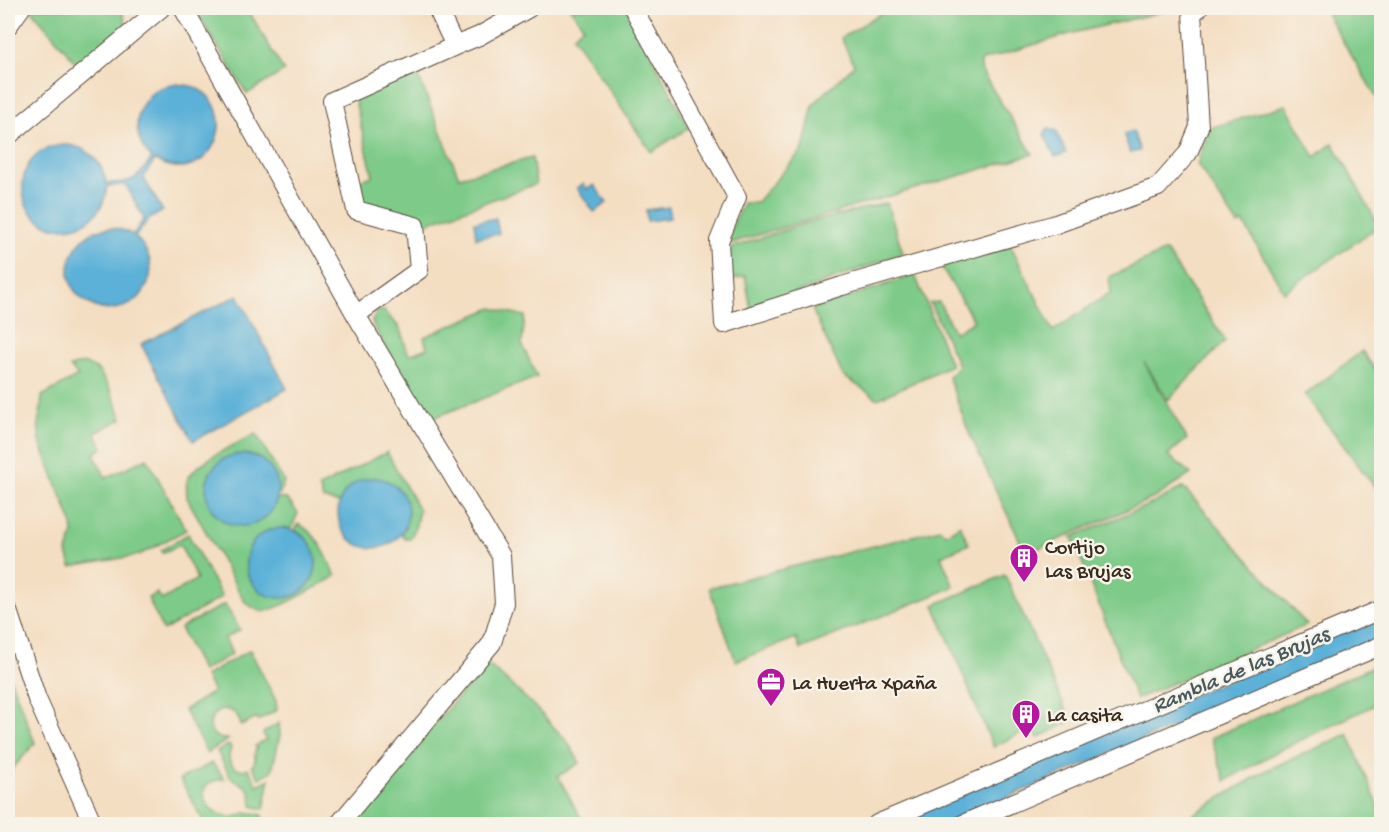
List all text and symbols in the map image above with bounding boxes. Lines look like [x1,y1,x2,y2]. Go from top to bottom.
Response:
place label: Cortijo Las Brujas [1045,537,1132,586]
building icon: Cortijo Las Brujas [1008,542,1040,584]
water label: Rambla de las Brujas [1149,622,1335,721]
office icon: La Huerta Xpaña [755,666,787,708]
place label: La Huerta Xpaña [792,673,938,698]
building icon: La casita [1010,698,1042,740]
place label: La casita [1047,705,1124,730]

